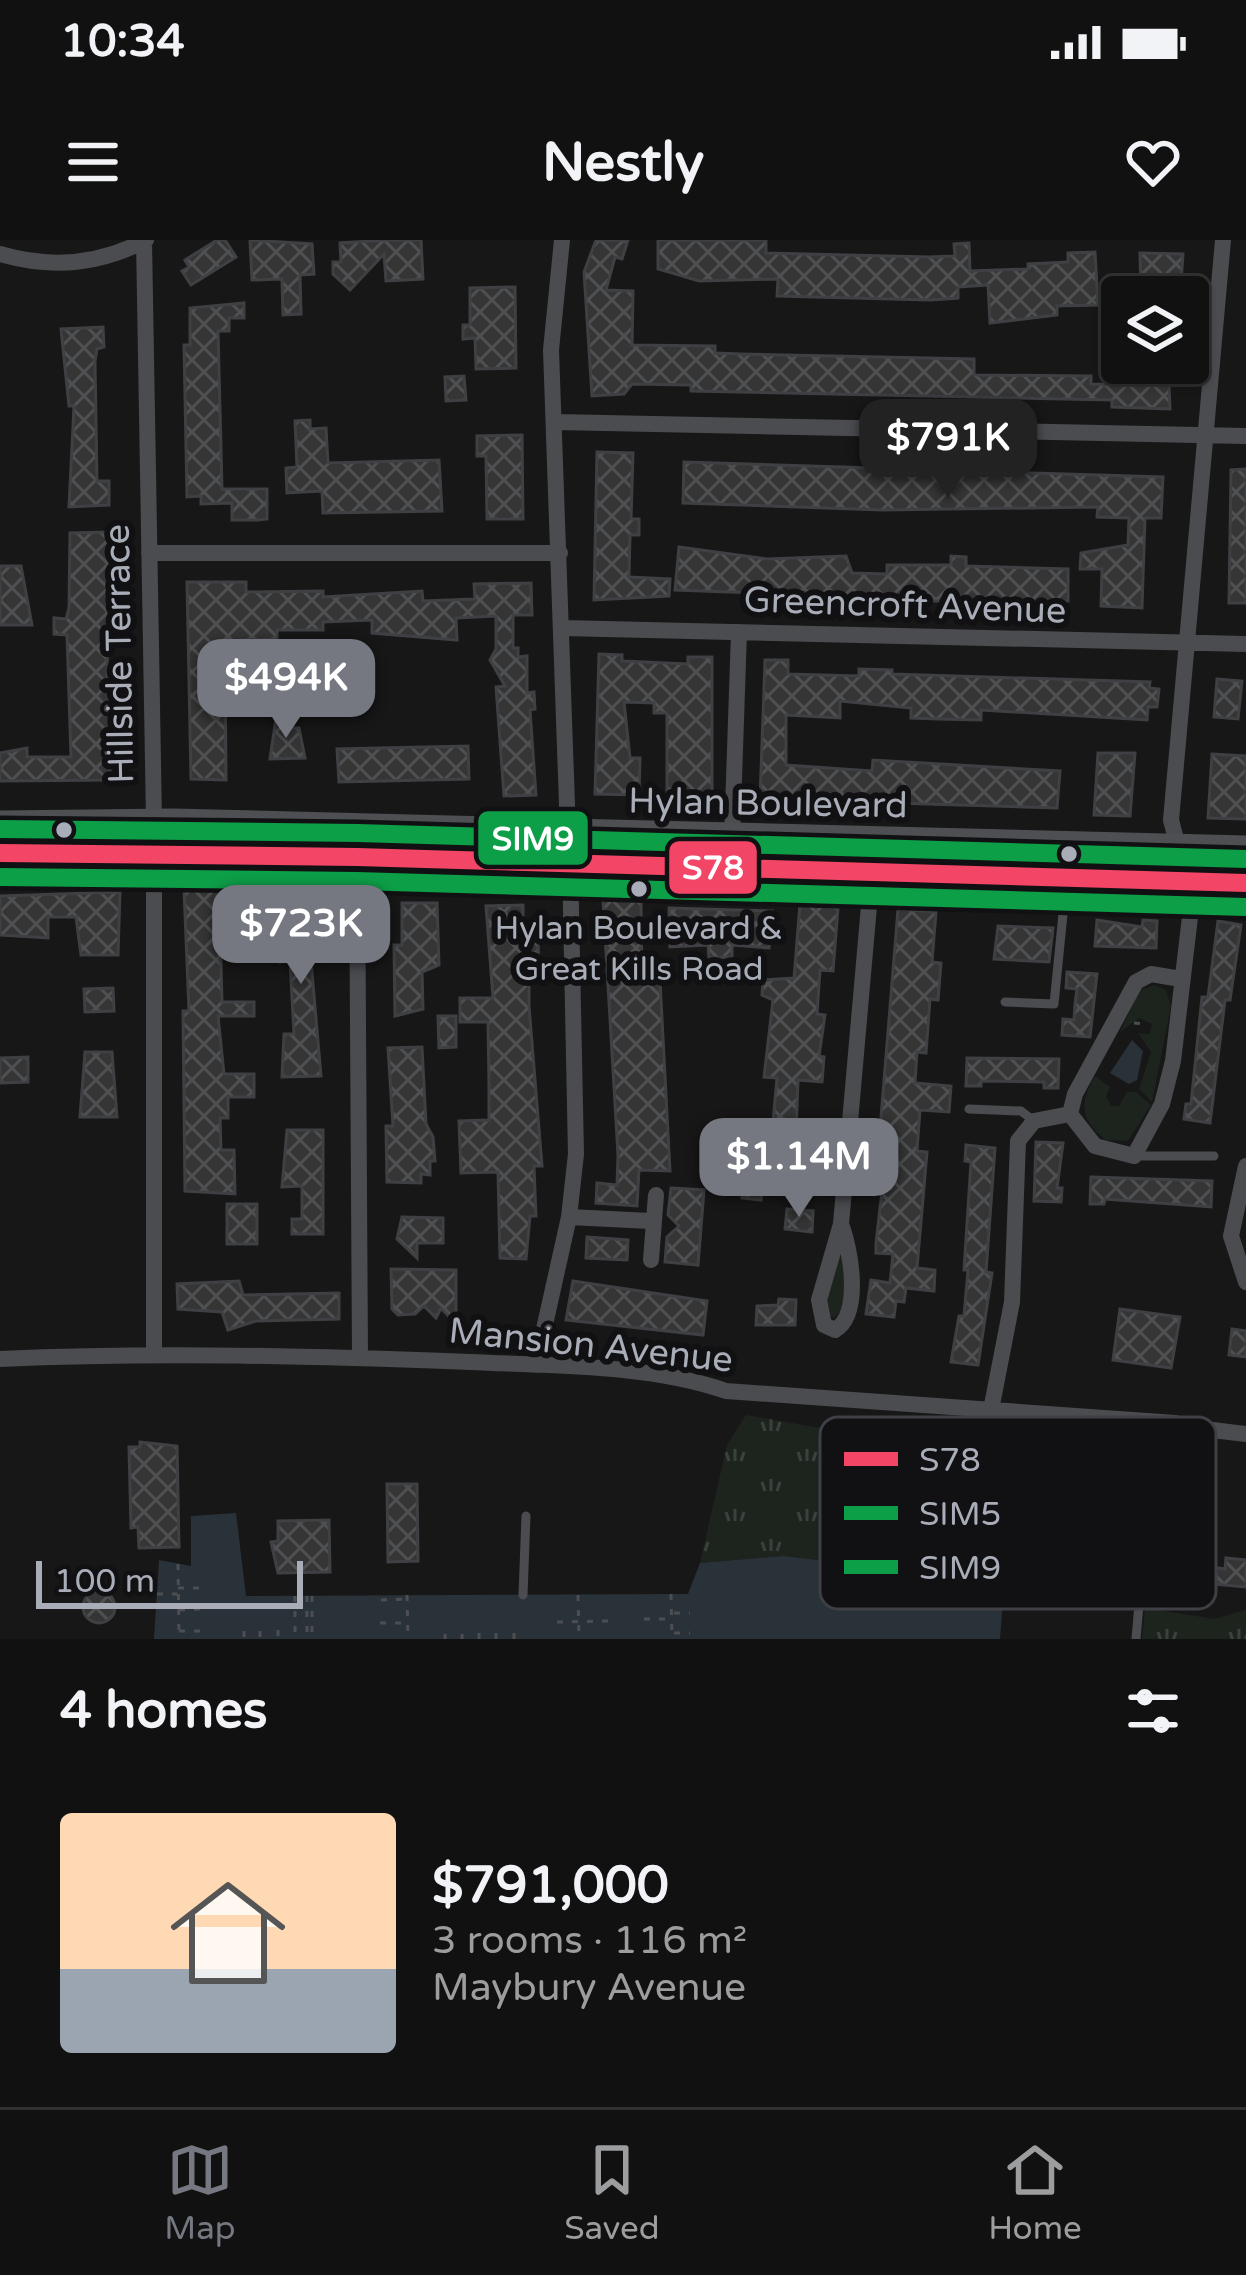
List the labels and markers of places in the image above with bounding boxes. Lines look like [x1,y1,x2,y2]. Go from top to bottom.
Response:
pin: $791K [864,399,1032,501]
pin: $494K [202,639,370,741]
unlabelled marker [53,819,75,841]
unlabelled marker [1058,843,1080,865]
marker: Hylan Boulevard & Great Kills Road [628,878,650,900]
pin: $723K [217,885,385,987]
place label: Hylan Boulevard & Great Kills Road [495,909,783,989]
pin: $1.14M [701,1118,897,1220]

